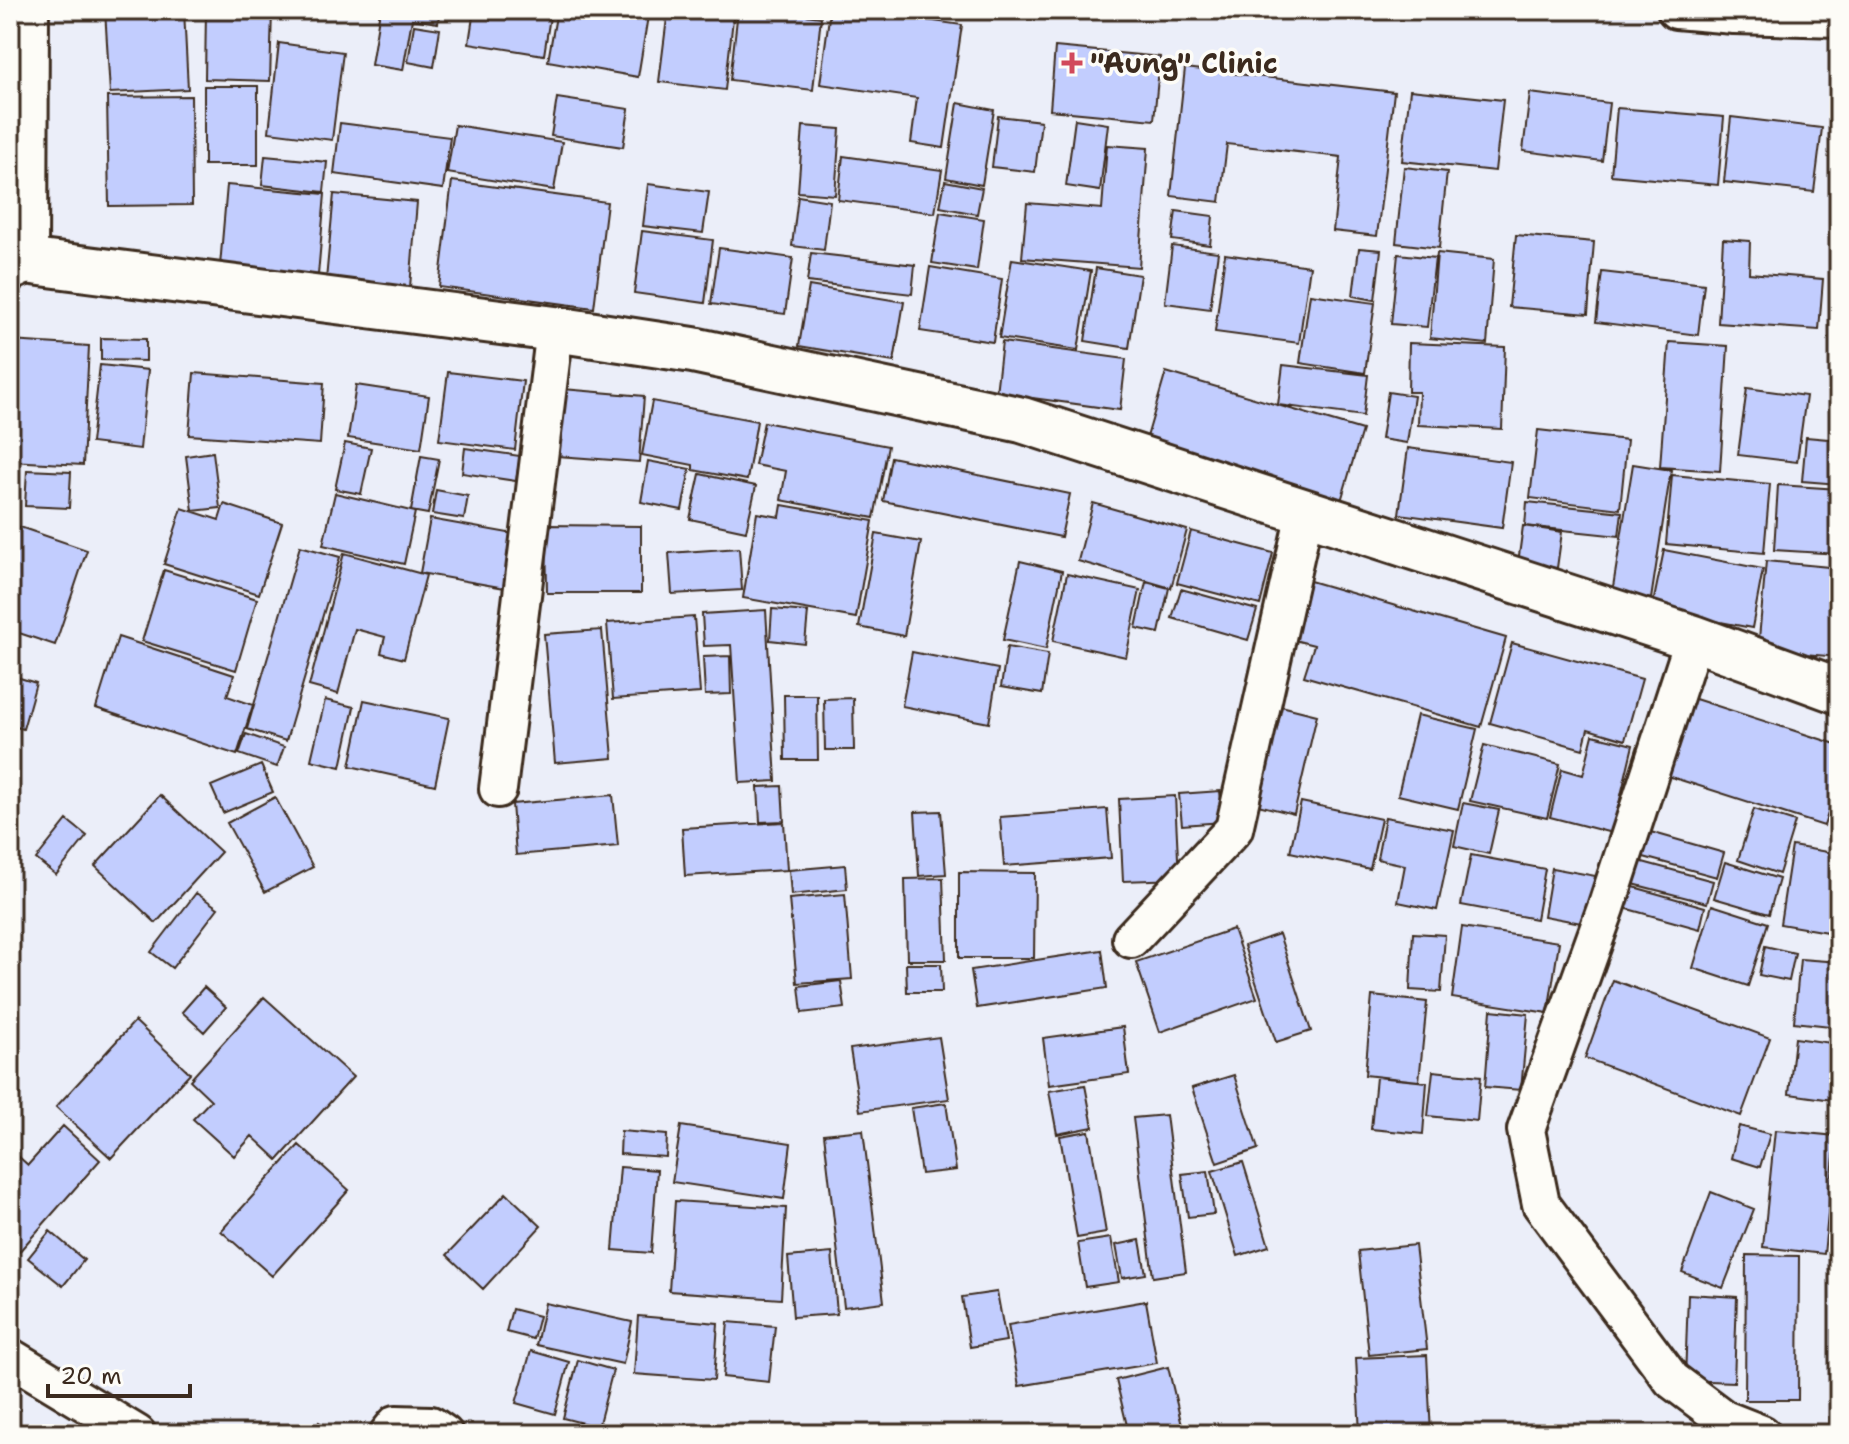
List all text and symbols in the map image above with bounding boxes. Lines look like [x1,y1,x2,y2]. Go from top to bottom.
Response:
place label: "Aung" Clinic [1090,44,1278,82]
marker: "Aung" Clinic [1061,52,1083,74]
scale bar [48,1348,190,1398]
text: 20 m [60,1360,122,1392]

